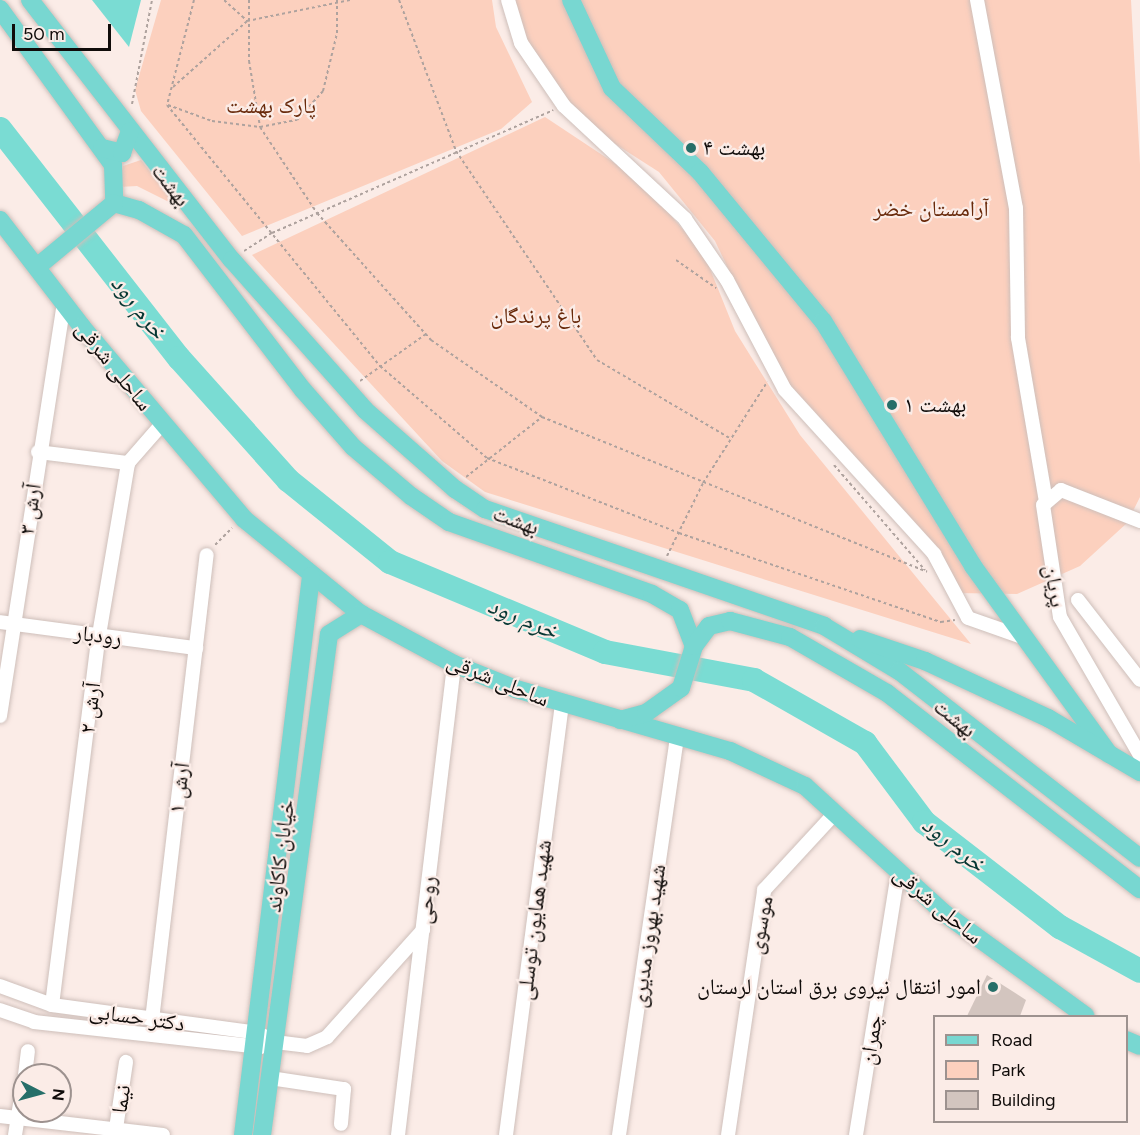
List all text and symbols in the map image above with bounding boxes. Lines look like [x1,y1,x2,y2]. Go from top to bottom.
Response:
scale bar [15,12,114,50]
text: 50 m [23,23,65,45]
park label: پارک بهشت [226,93,316,119]
place label: بهشت ۴ [703,135,765,161]
marker: بهشت ۴ [684,141,698,155]
street label: بهشت [146,158,196,212]
park label: آرامستان خضر [873,196,989,222]
water label: خرم رود [105,269,173,345]
park label: باغ پرندگان [491,303,581,329]
street label: ساحلی شرقی [70,316,158,416]
place label: بهشت ۱ [904,392,966,418]
marker: بهشت ۱ [885,398,899,412]
street label: آرش ۳ [13,482,47,536]
street label: بهشت [489,500,543,540]
street label: پریان [1039,563,1071,609]
water label: خرم رود [484,590,562,646]
street label: رودبار [73,619,123,651]
street label: ساحلی شرقی [443,648,553,712]
street label: آرش ۲ [74,681,106,735]
street label: بهشت [928,693,982,743]
street label: آرش ۱ [163,761,195,815]
street label: خیابان کاکاوند [260,798,300,914]
water label: خرم رود [917,810,991,878]
street label: شهید همایون توسلی [511,838,557,1002]
street label: ساحلی شرقی [888,860,988,950]
street label: شهید بهروز مدیری [625,863,671,1009]
street label: روحی [410,875,442,925]
street label: موسوی [741,894,779,956]
place label: امور انتقال نیروی برق استان لرستان [697,974,981,1000]
marker: امور انتقال نیروی برق استان لرستان [986,980,1000,994]
street label: دکتر حسابی [88,997,186,1037]
street label: چمران [854,1013,888,1067]
legend [933,1015,1128,1123]
text: Road [991,1029,1032,1051]
text: Park [991,1059,1025,1081]
north arrow [12,1063,72,1123]
street label: نیما [106,1083,136,1115]
text: N [48,1088,69,1102]
text: Building [991,1089,1056,1111]

